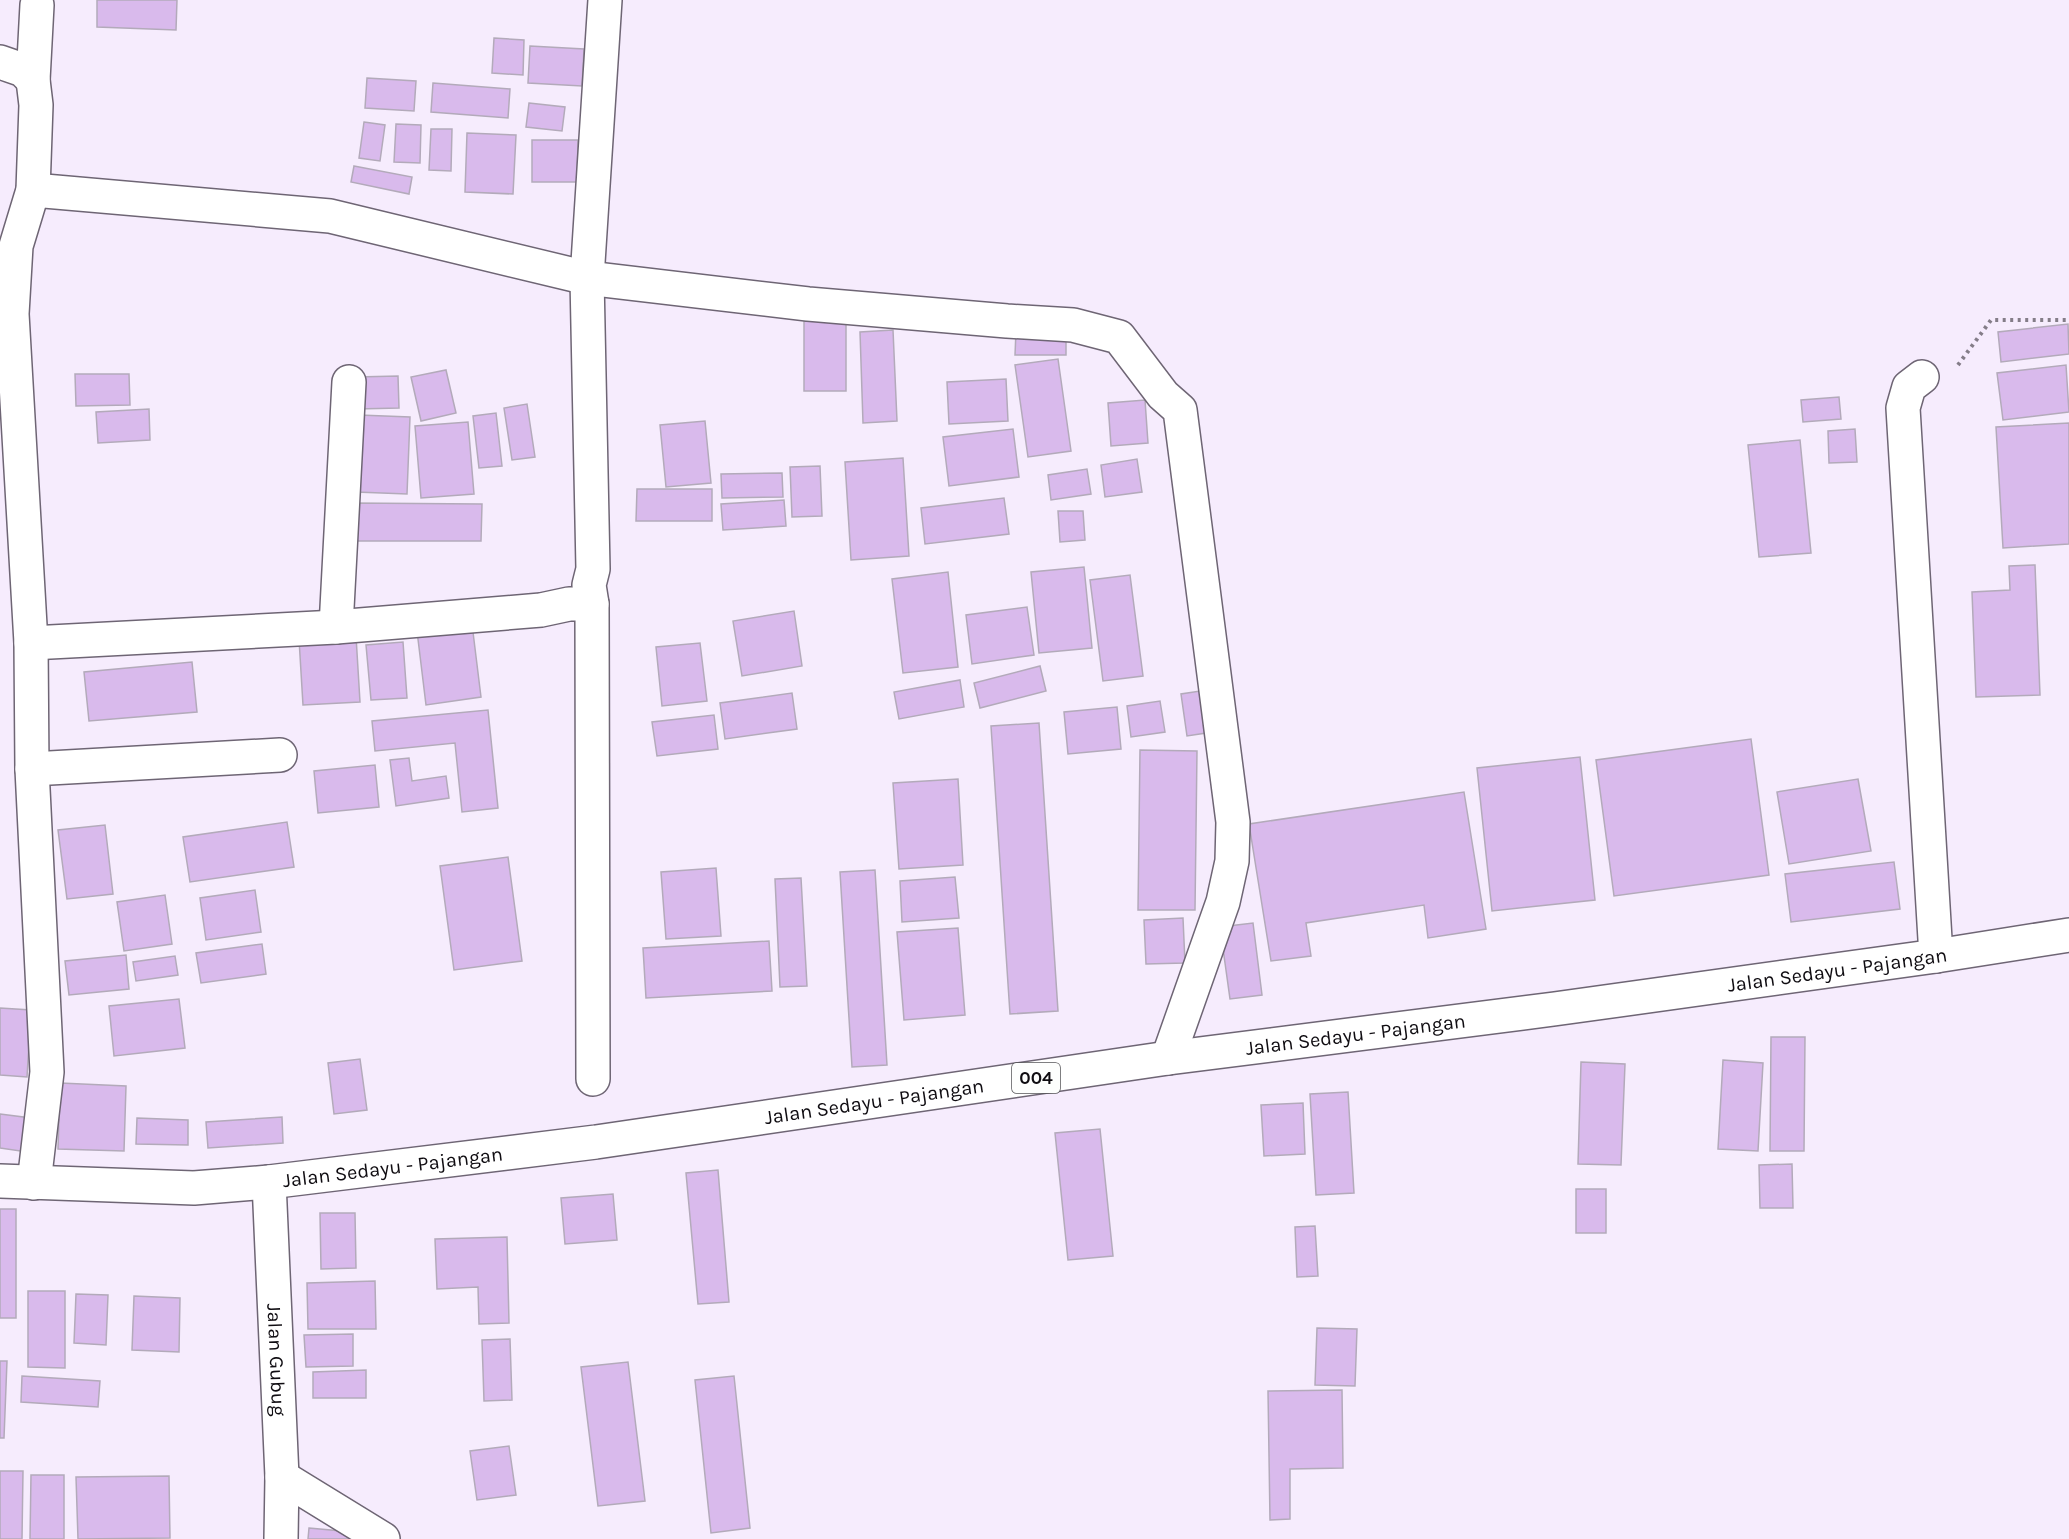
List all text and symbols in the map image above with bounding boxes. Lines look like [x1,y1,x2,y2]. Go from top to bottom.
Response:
street label: Jalan Sedayu - Pajangan [1726,943,1949,996]
street label: Jalan Sedayu - Pajangan [1244,1009,1467,1060]
road number: 004 [1012,1063,1060,1093]
street label: Jalan Sedayu - Pajangan [763,1074,985,1129]
street label: Jalan Sedayu - Pajangan [281,1142,504,1192]
street label: Jalan Gubug [263,1303,291,1417]

